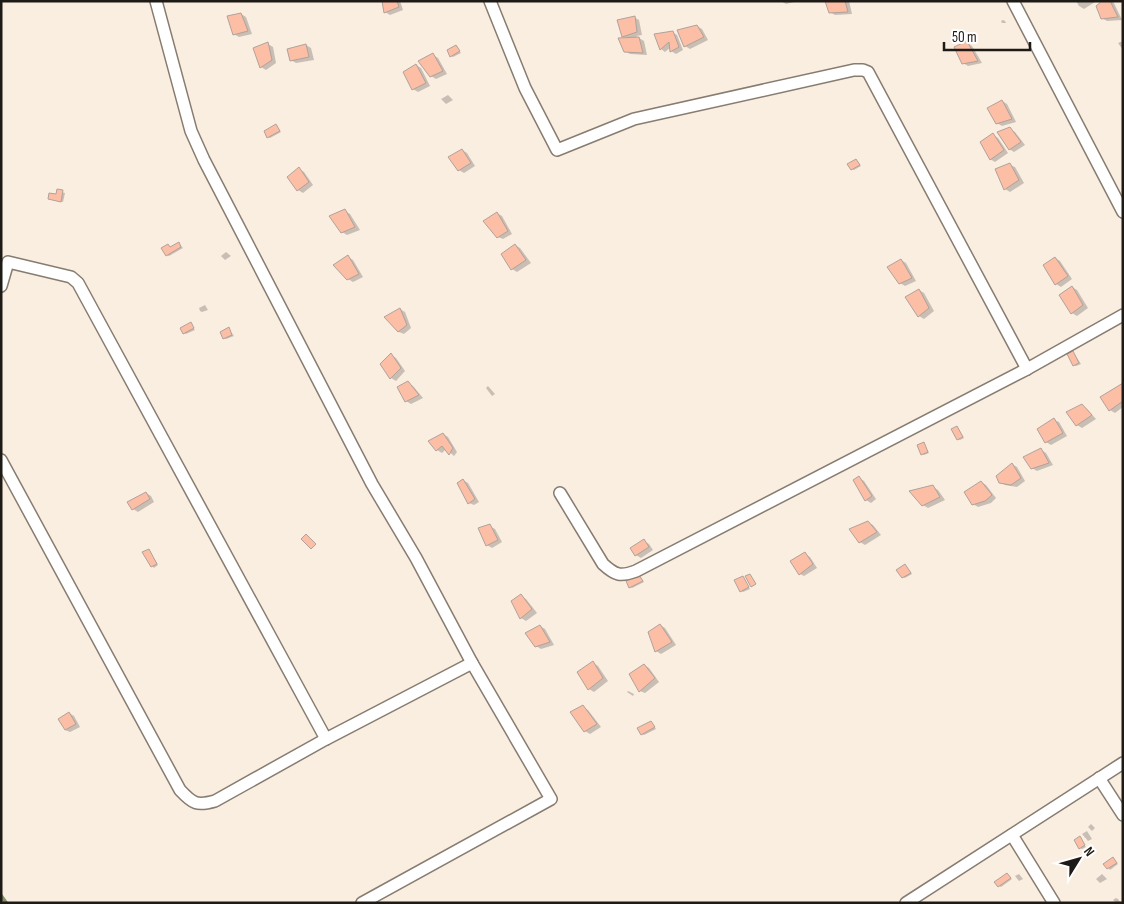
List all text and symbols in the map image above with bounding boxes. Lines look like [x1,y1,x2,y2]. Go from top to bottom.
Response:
scale bar [944,20,1030,52]
text: 50 m [952,28,977,47]
north arrow [1054,834,1104,884]
text: N [1080,843,1098,860]

